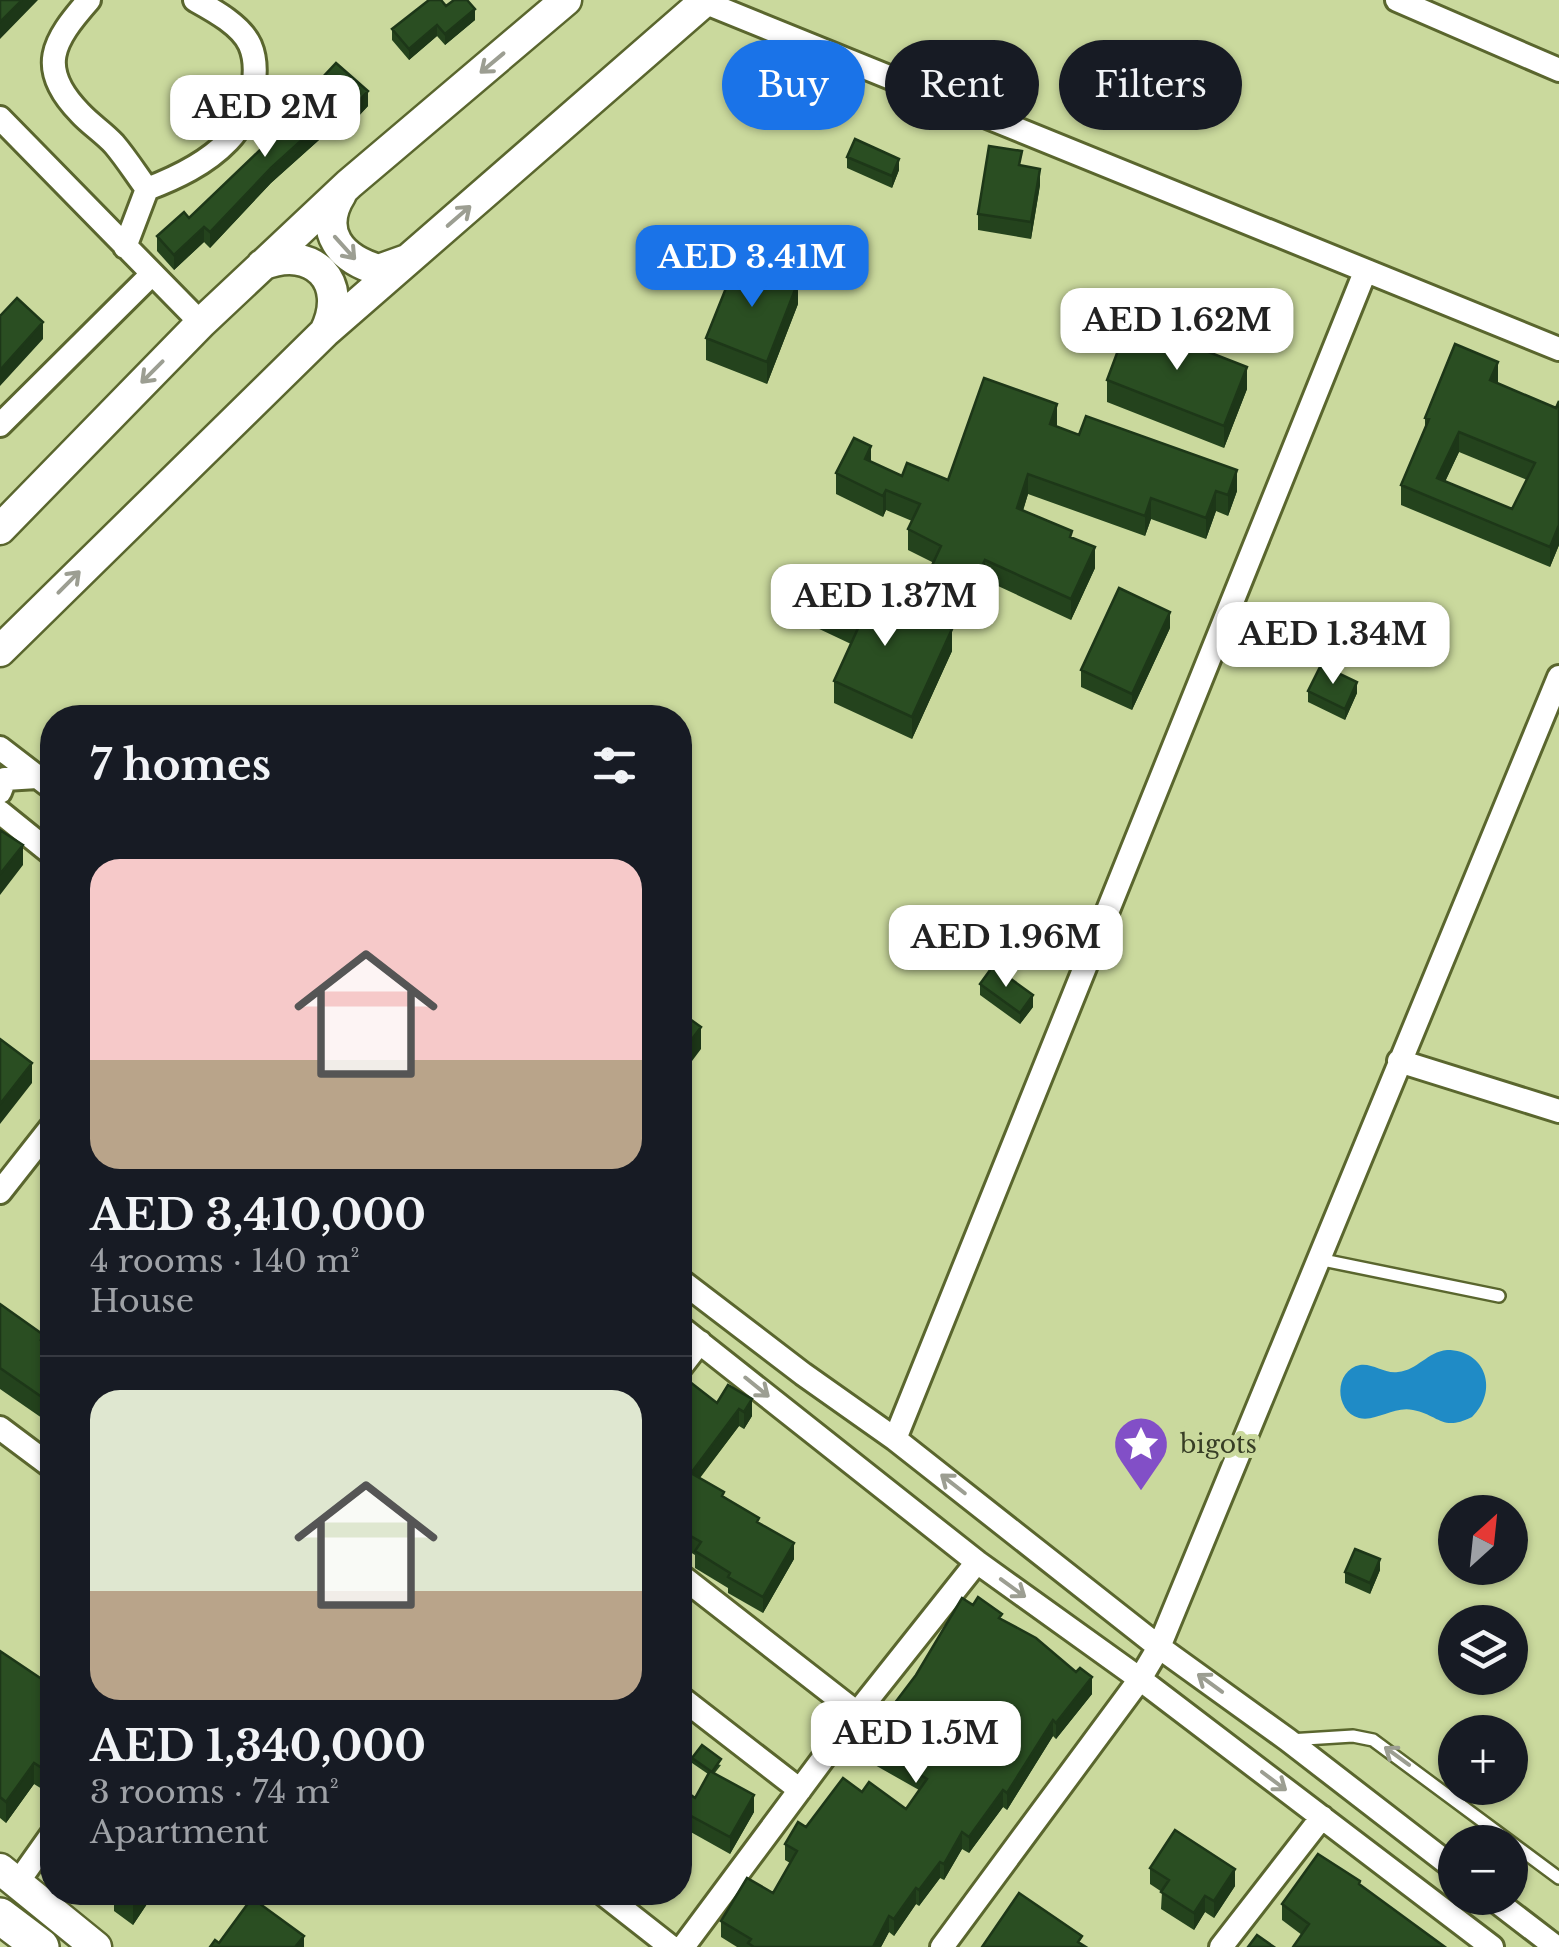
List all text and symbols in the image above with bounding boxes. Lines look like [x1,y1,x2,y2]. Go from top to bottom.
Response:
chip: Buy [722,40,865,130]
chip: Rent [885,40,1039,130]
chip: Filters [1059,40,1242,130]
one-way arrow [479,52,505,74]
pin: AED 2M [184,75,346,160]
text: AED 2M [192,87,338,127]
one-way arrow [446,204,471,227]
pin: AED 3.41M [638,225,866,310]
one-way arrow [333,235,356,260]
text: AED 3.41M [658,237,846,277]
pin: AED 1.62M [1063,288,1291,373]
text: AED 1.62M [1082,300,1272,340]
one-way arrow [140,359,165,384]
pin: AED 1.37M [771,564,999,649]
one-way arrow [57,571,81,595]
text: AED 1.37M [793,576,977,616]
pin: AED 1.34M [1219,602,1447,687]
text: AED 1.34M [1239,614,1427,654]
icon: filters [587,738,642,793]
text: 7 homes [90,739,271,791]
pin: AED 1.96M [892,905,1120,990]
text: AED 1.96M [911,917,1101,957]
icon: home [276,924,456,1104]
text: AED 3,410,000 [90,1189,426,1241]
text: 4 rooms · 140 m² [90,1241,360,1281]
text: House [90,1281,194,1321]
one-way arrow [744,1376,770,1398]
place icon: bigots [1111,1414,1171,1493]
place label: bigots [1179,1429,1257,1460]
icon: home [276,1455,456,1635]
one-way arrow [940,1474,967,1495]
north arrow [1438,1495,1528,1585]
map controls [1438,1495,1528,1915]
one-way arrow [998,1577,1026,1598]
button: layers [1438,1605,1528,1695]
one-way arrow [1197,1673,1224,1694]
pin: AED 1.5M [813,1701,1019,1786]
text: AED 1.5M [833,1713,999,1753]
button: + [1438,1715,1528,1805]
text: AED 1,340,000 [90,1720,426,1772]
one-way arrow [1384,1746,1411,1767]
one-way arrow [1260,1770,1287,1791]
text: 3 rooms · 74 m² [90,1772,339,1812]
text: Apartment [90,1812,268,1852]
button: − [1438,1825,1528,1915]

